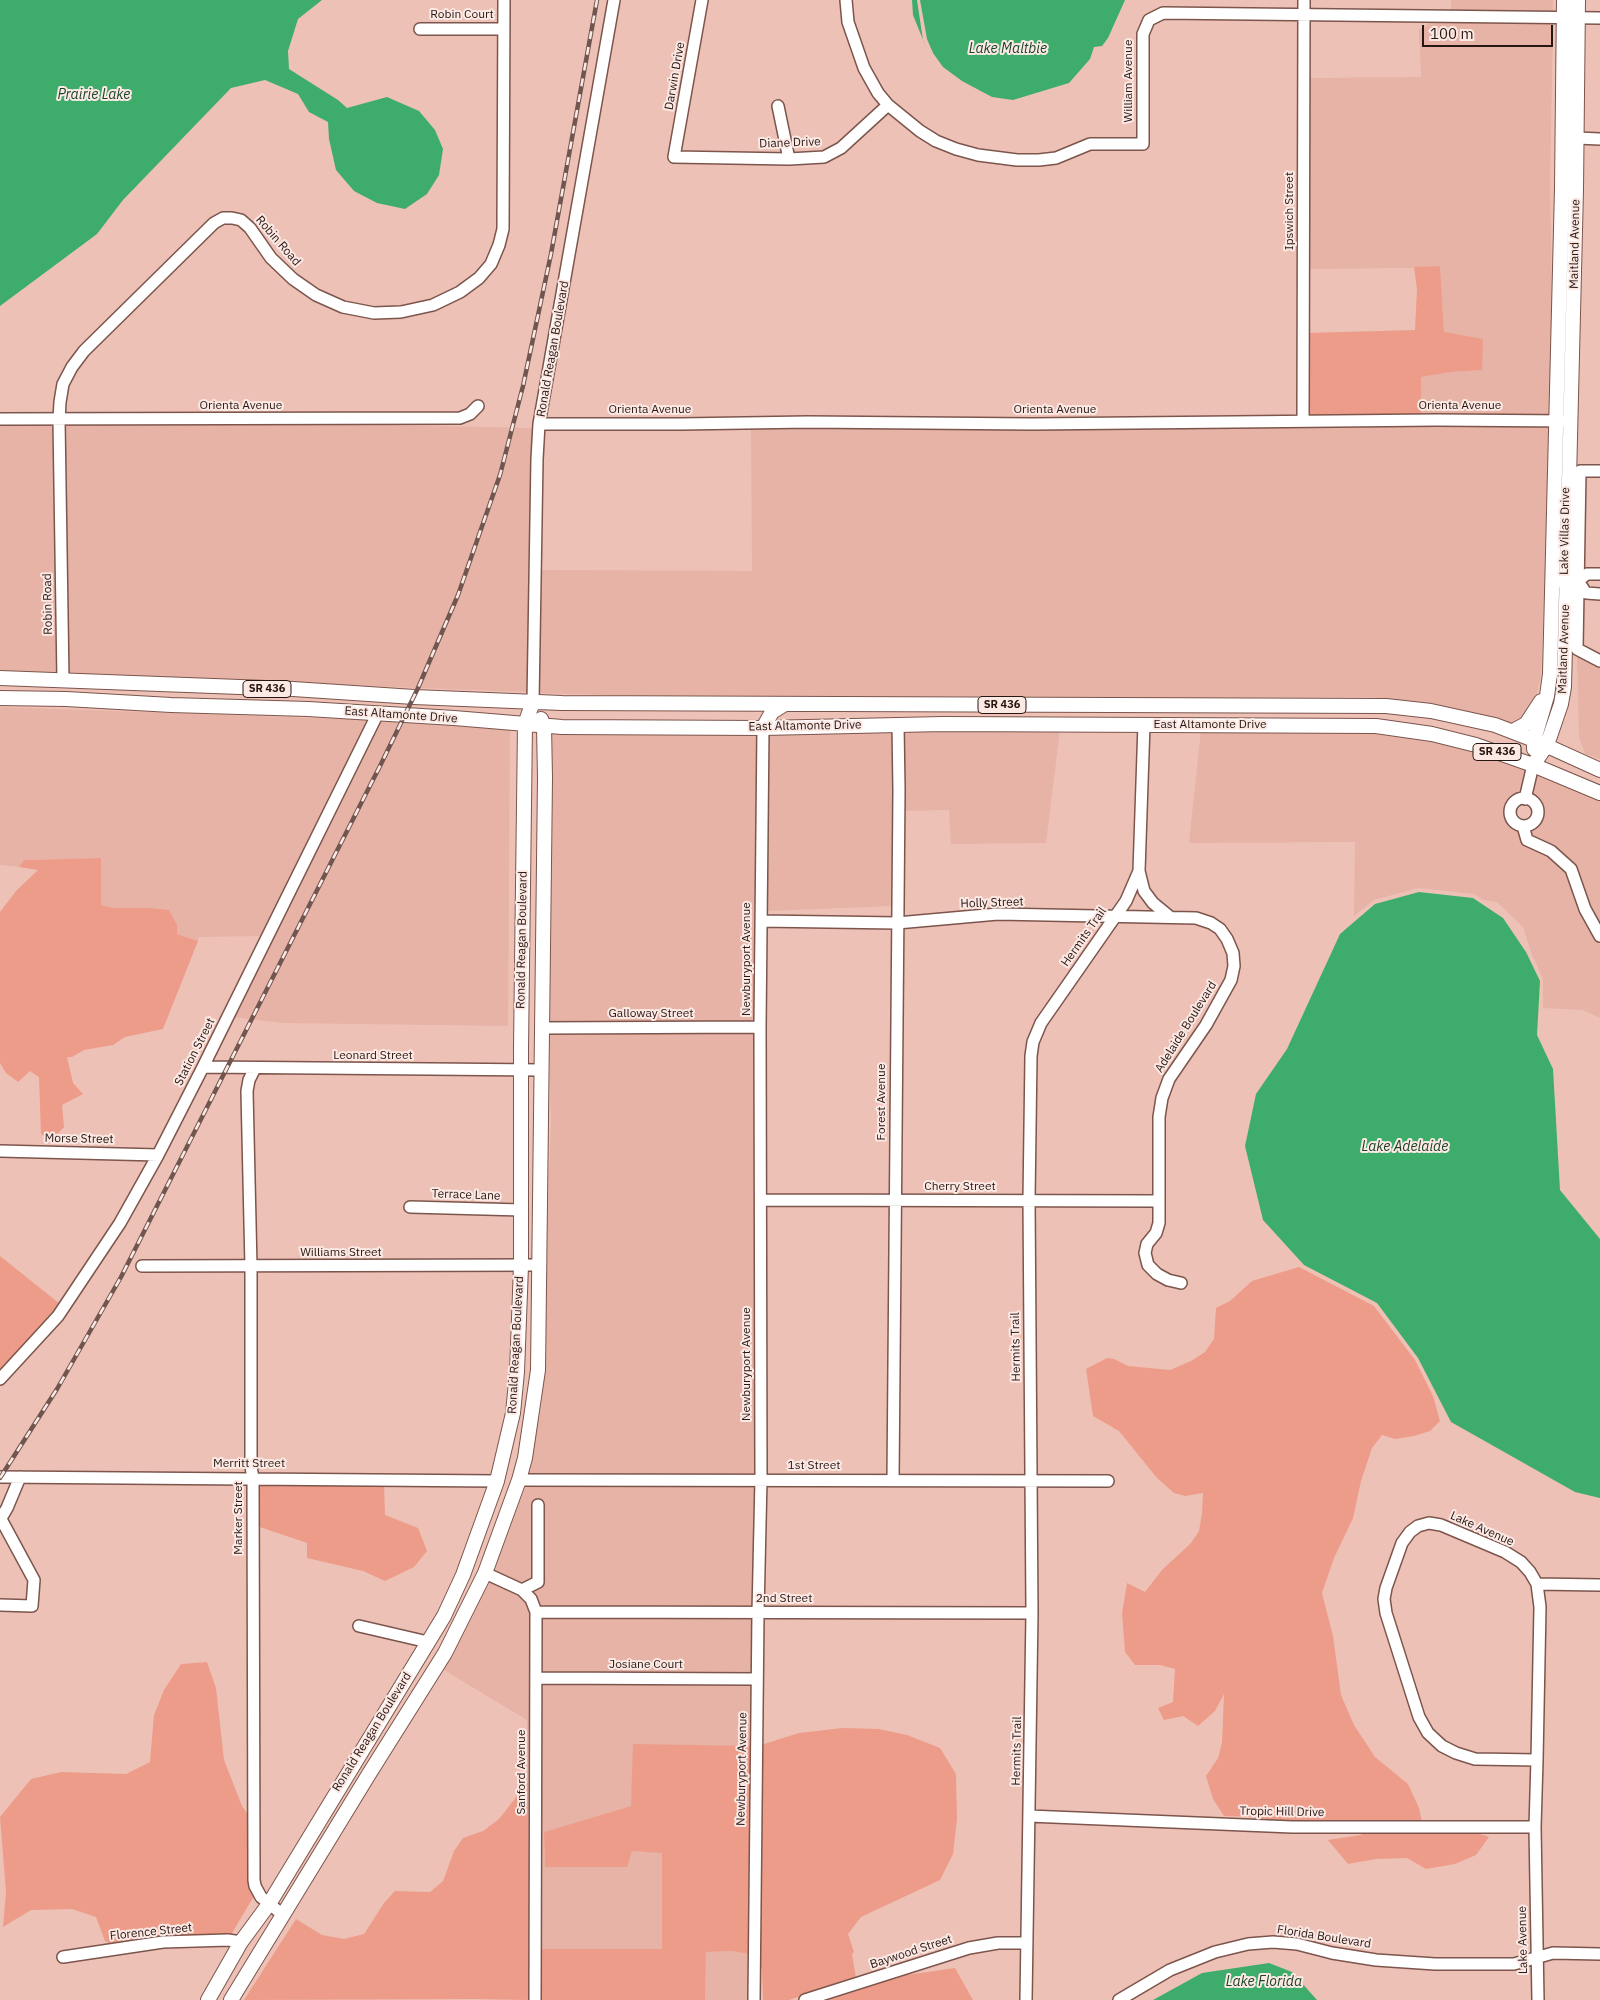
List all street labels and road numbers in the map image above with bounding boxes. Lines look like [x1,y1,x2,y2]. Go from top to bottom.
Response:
street label: Robin Court [430,8,494,22]
street label: William Avenue [1122,40,1136,122]
street label: Darwin Drive [662,41,688,111]
street label: Diane Drive [759,135,821,151]
street label: Ipswich Street [1283,172,1297,250]
street label: Maitland Avenue [1567,199,1583,289]
street label: Robin Road [252,213,304,269]
street label: Ronald Reagan Boulevard [534,280,572,418]
street label: Orienta Avenue [200,399,282,413]
street label: Orienta Avenue [1419,399,1501,413]
street label: Orienta Avenue [609,403,691,417]
street label: Orienta Avenue [1014,403,1096,417]
street label: Lake Villas Drive [1557,487,1573,575]
street label: Robin Road [40,573,56,635]
street label: Maitland Avenue [1555,604,1573,694]
road number: SR 436 [243,681,291,698]
road number: SR 436 [978,696,1026,714]
street label: East Altamonte Drive [344,704,458,726]
street label: East Altamonte Drive [748,718,862,734]
street label: East Altamonte Drive [1153,718,1267,732]
road number: SR 436 [1473,744,1521,760]
street label: Ronald Reagan Boulevard [514,871,530,1009]
street label: Holly Street [960,895,1024,911]
street label: Newburyport Avenue [740,902,754,1016]
street label: Hermits Trail [1058,905,1110,969]
street label: Adelaide Boulevard [1152,979,1220,1075]
street label: Galloway Street [608,1007,694,1021]
street label: Station Street [172,1016,218,1088]
street label: Leonard Street [333,1049,413,1063]
street label: Forest Avenue [875,1064,889,1140]
street label: Morse Street [44,1131,114,1147]
street label: Cherry Street [924,1180,996,1194]
street label: Terrace Lane [431,1187,501,1203]
street label: Williams Street [300,1246,382,1260]
street label: Ronald Reagan Boulevard [505,1276,527,1414]
street label: Newburyport Avenue [740,1307,754,1421]
street label: Hermits Trail [1008,1312,1024,1382]
street label: Merritt Street [213,1457,285,1471]
street label: 1st Street [788,1459,840,1473]
street label: Marker Street [232,1481,246,1555]
street label: Lake Avenue [1448,1509,1516,1549]
street label: 2nd Street [756,1592,812,1606]
street label: Josiane Court [609,1658,683,1672]
street label: Ronald Reagan Boulevard [329,1670,415,1794]
street label: Newburyport Avenue [734,1712,750,1826]
street label: Hermits Trail [1009,1716,1025,1786]
street label: Sanford Avenue [515,1730,529,1814]
street label: Tropic Hill Drive [1239,1804,1325,1820]
street label: Lake Avenue [1515,1906,1531,1974]
street label: Florence Street [109,1921,193,1943]
street label: Florida Boulevard [1276,1922,1372,1952]
street label: Baywood Street [868,1932,954,1972]

